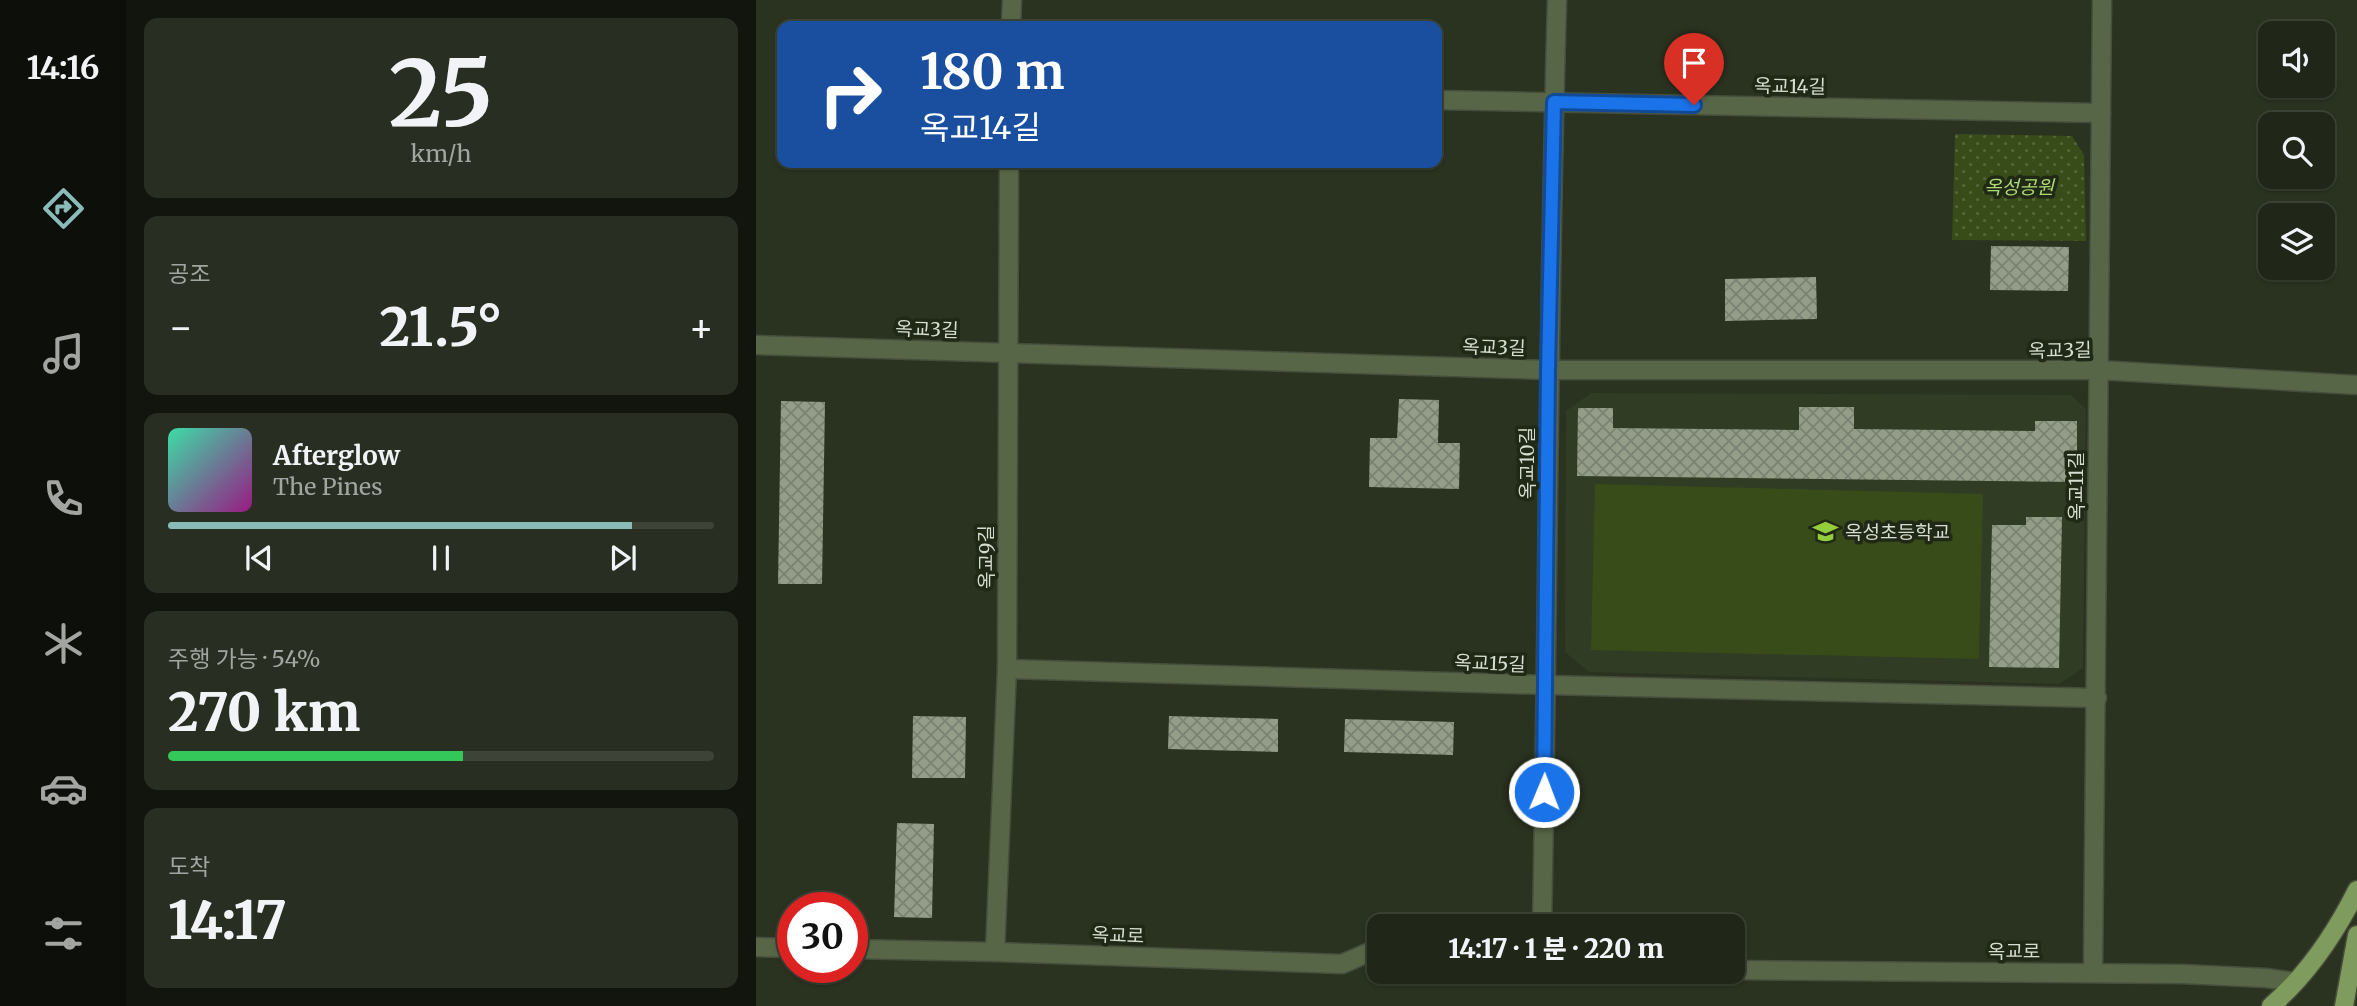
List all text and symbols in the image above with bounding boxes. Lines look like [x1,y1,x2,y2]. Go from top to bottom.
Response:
map controls [2258,21,2335,280]
button: sound [2258,21,2335,98]
pin [1664,33,1724,105]
text: 25 [389,36,493,151]
text: 180 m [920,41,1065,102]
icon: arrive [1675,44,1713,82]
text: 14:16 [26,48,100,88]
icon: right [805,49,896,140]
street label: 옥교14길 [1754,73,1826,99]
text: 옥교14길 [920,108,1041,148]
button: search [2258,112,2335,189]
text: km/h [411,139,471,168]
park label: 옥성공원 [1984,175,2055,199]
icon: directions [39,184,88,233]
button: layers [2258,203,2335,280]
text: 공조 [168,259,210,288]
text: 21.5° [380,295,502,360]
text: − [168,304,193,351]
text: + [689,304,714,351]
street label: 옥교3길 [895,316,959,342]
icon: music [39,329,88,378]
street label: 옥교3길 [1462,334,1526,360]
street label: 옥교3길 [2028,337,2092,363]
street label: 옥교10길 [1515,427,1539,499]
text: Afterglow [273,439,400,472]
street label: 옥교11길 [2064,451,2088,521]
text: The Pines [273,472,383,501]
icon: phone [39,474,88,523]
school or university icon: 옥성초등학교 [1811,518,1839,546]
place label: 옥성초등학교 [1845,520,1950,544]
street label: 옥교9길 [974,525,998,589]
icon: previous [240,539,278,577]
icon: pause [422,539,460,577]
icon: next [604,539,642,577]
icon: climate [39,619,88,668]
text: 주행 가능 · 54% [168,644,320,673]
street label: 옥교15길 [1454,650,1526,676]
text: 270 km [168,680,360,745]
position arrow [1507,755,1581,829]
icon: car [39,764,88,813]
text: 도착 [168,852,210,881]
text: 14:17 [168,888,287,953]
speed limit sign: 30 [777,892,868,983]
icon: filters [39,909,88,958]
street label: 옥교로 [1091,922,1145,948]
text: 14:17 · 1 분 · 220 m [1448,932,1664,965]
street label: 옥교로 [1988,939,2040,963]

